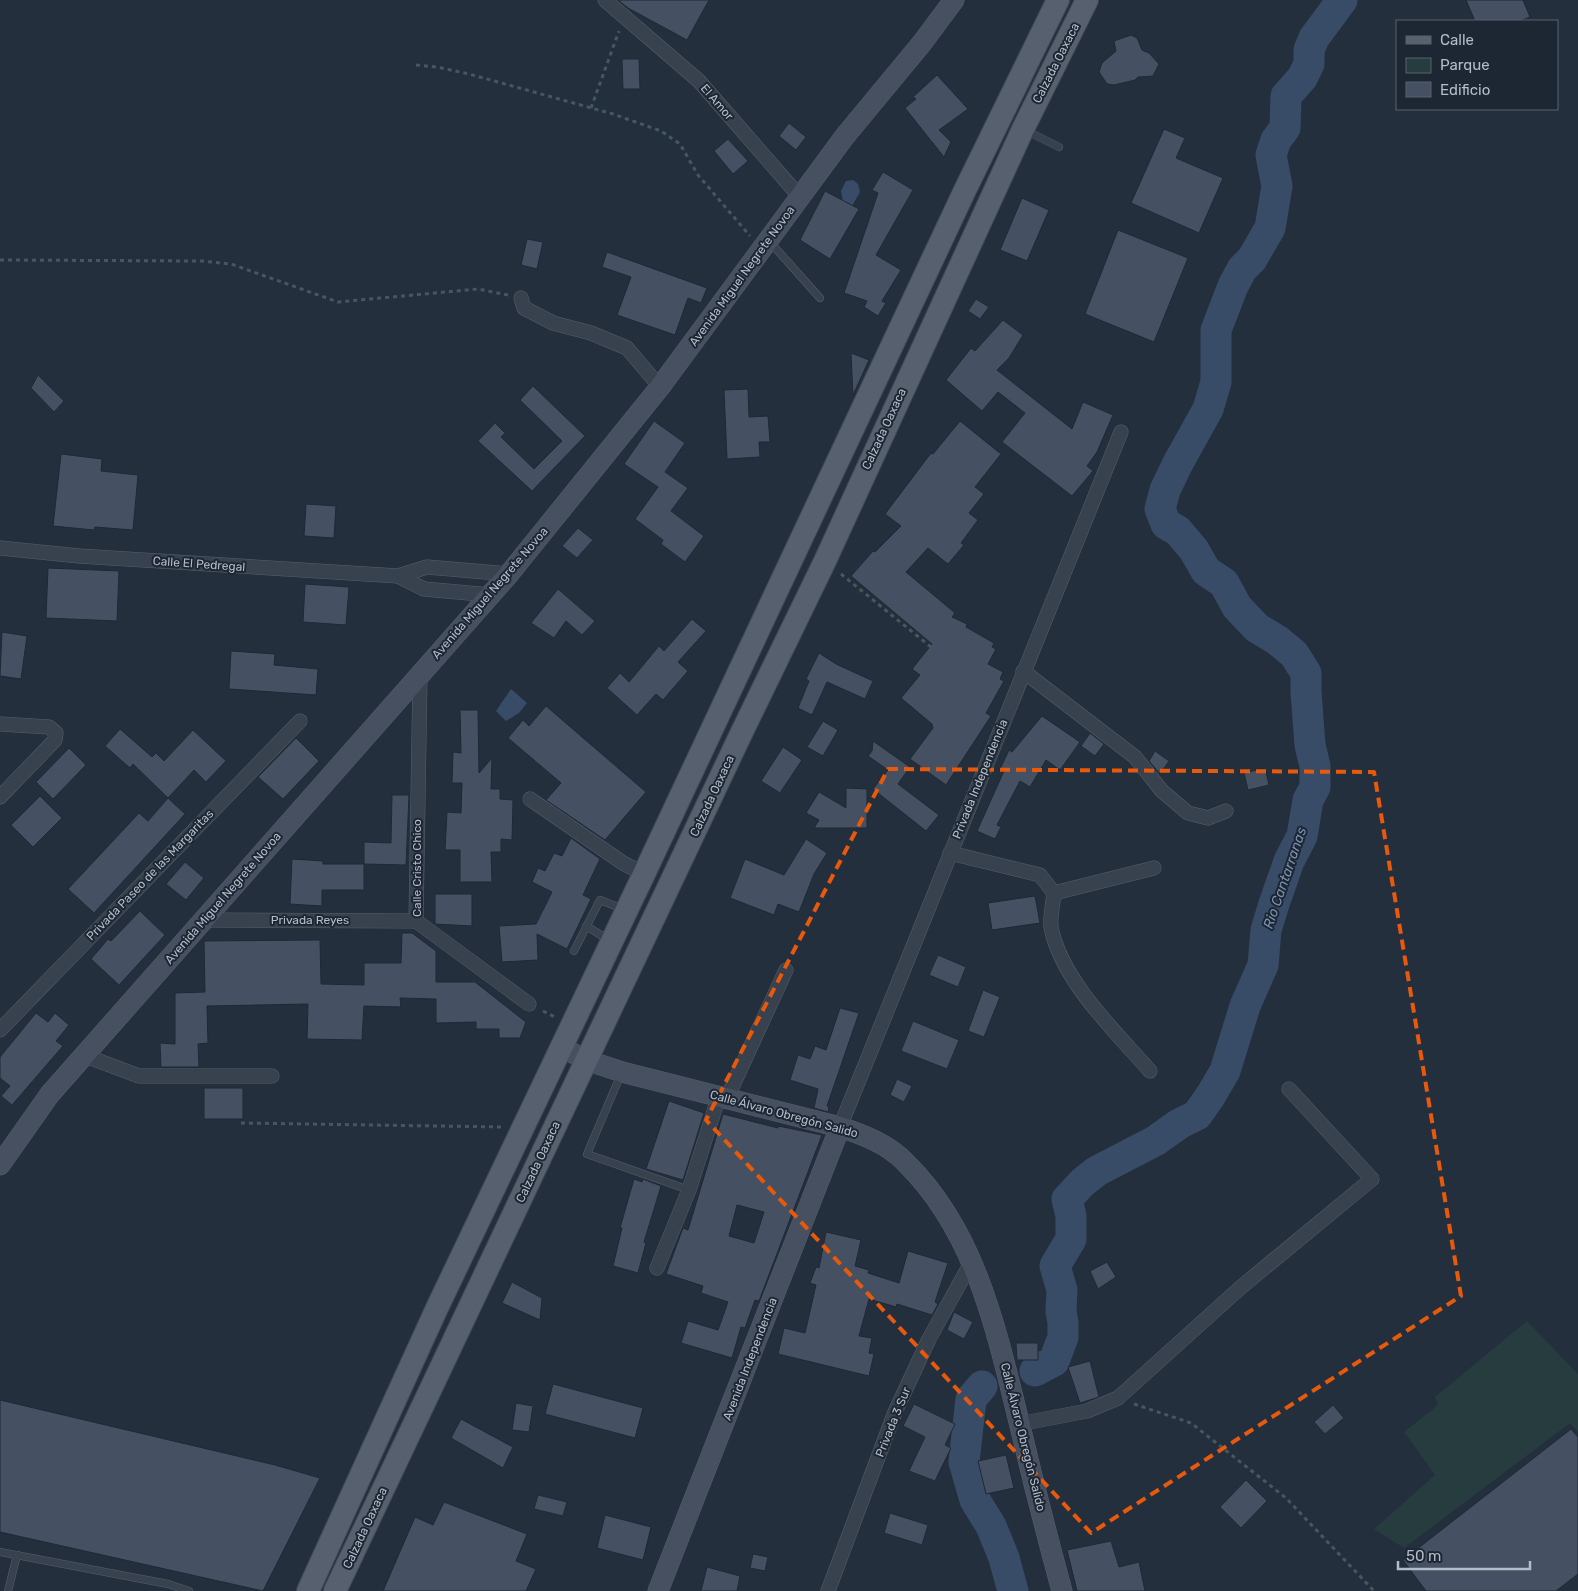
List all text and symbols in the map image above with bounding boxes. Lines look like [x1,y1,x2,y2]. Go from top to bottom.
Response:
legend [1396,20,1558,110]
street label: Calzada Oaxaca [1030,21,1082,105]
text: Calle [1440,31,1474,49]
text: Parque [1440,56,1490,74]
street label: El Amor [698,81,737,123]
text: Edificio [1440,81,1490,99]
street label: Avenida Miguel Negrete Novoa [686,203,798,349]
street label: Calzada Oaxaca [859,386,909,472]
street label: Avenida Miguel Negrete Novoa [429,524,551,662]
street label: Calle El Pedregal [152,554,246,574]
street label: Privada Independencia [950,717,1010,841]
street label: Calzada Oaxaca [687,753,737,839]
street label: Privada Paseo de las Margaritas [84,807,216,943]
street label: Calle Cristo Chico [410,819,424,917]
water label: Rio Cantarranas [1260,825,1310,931]
street label: Avenida Miguel Negrete Novoa [162,829,284,967]
street label: Privada Reyes [271,913,349,927]
street label: Calle Álvaro Obregón Salido [708,1087,860,1141]
street label: Calzada Oaxaca [513,1119,563,1205]
street label: Avenida Independencia [720,1296,780,1422]
street label: Calle Álvaro Obregón Salido [998,1361,1048,1513]
street label: Privada 3 Sur [873,1385,914,1459]
street label: Calzada Oaxaca [340,1485,390,1571]
scale bar [1398,1538,1530,1570]
text: 50 m [1406,1547,1441,1565]

